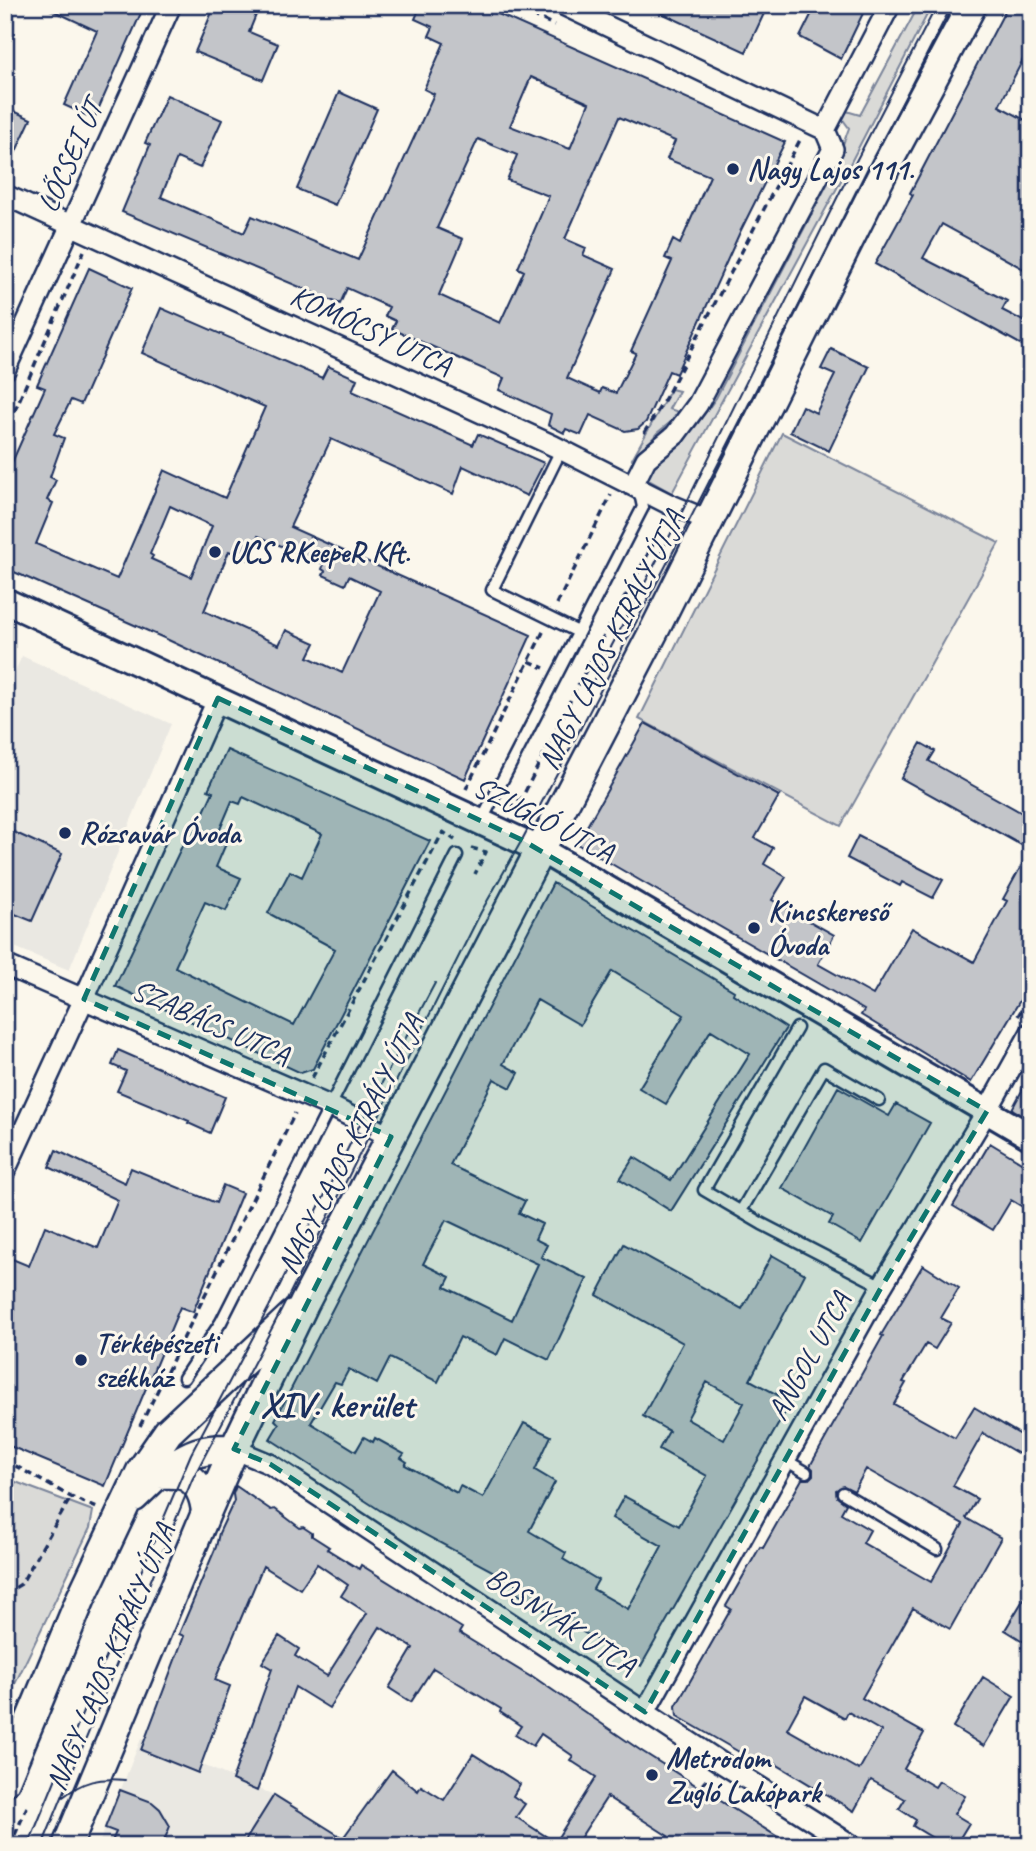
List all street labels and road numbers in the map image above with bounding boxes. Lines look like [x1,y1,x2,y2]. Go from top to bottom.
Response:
street label: LŐCSEI ÚT [28,88,114,218]
street label: KOMÓCSY UTCA [284,276,458,384]
street label: NAGY LAJOS KIRÁLY ÚTJA [529,502,694,776]
street label: SZUGLÓ UTCA [467,767,622,871]
street label: SZABÁCS UTCA [126,970,297,1074]
street label: NAGY LAJOS KIRÁLY ÚTJA [268,1006,433,1280]
street label: ANGOL UTCA [758,1284,861,1427]
street label: NAGY LAJOS KIRÁLY ÚTJA [37,1516,184,1796]
street label: BOSNYÁK UTCA [478,1558,644,1684]

